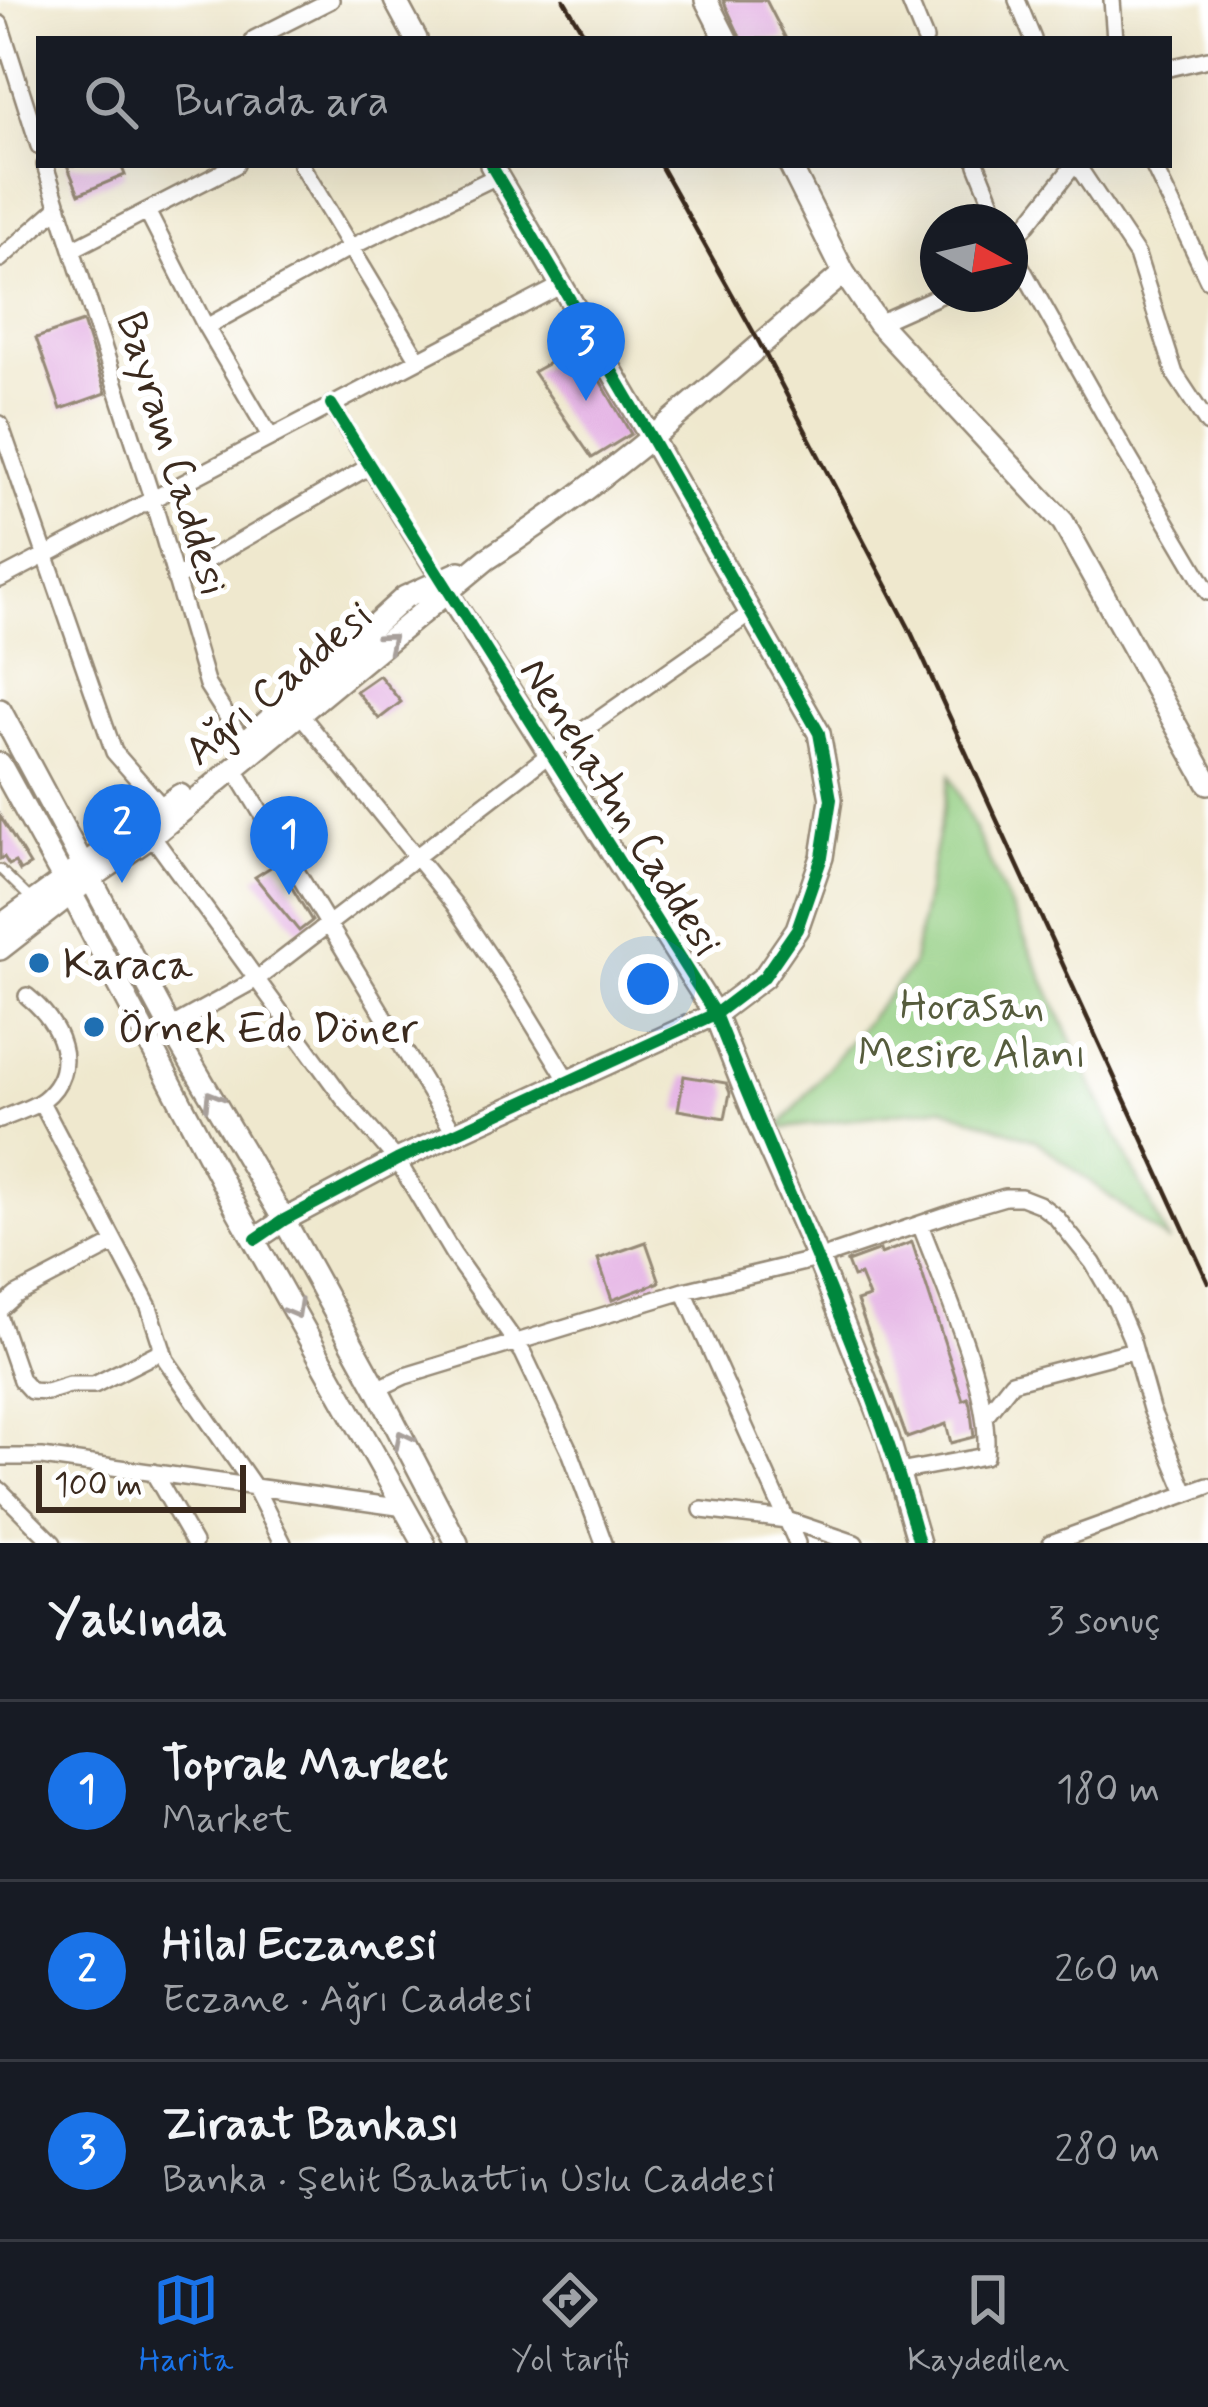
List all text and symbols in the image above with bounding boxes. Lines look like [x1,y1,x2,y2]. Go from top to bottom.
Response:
search box [36,36,1172,168]
icon: search [78,69,144,135]
text: Burada ara [174,73,389,132]
north arrow [920,204,1028,312]
pin: 3 [547,302,625,401]
street label: Bayram Caddesi [101,306,240,602]
street label: Ağrı Caddesi [174,590,385,779]
one-way arrow [374,634,396,655]
street label: Nenehatun Caddesi [505,648,733,967]
pin: 2 [83,784,161,883]
pin: 1 [250,796,328,895]
place label: Karaca [63,939,193,994]
marker: Karaca [26,950,52,976]
your location [618,954,678,1014]
park label: Horasan Mesire Alanı [858,980,1086,1083]
place label: Örnek Edo Döner [118,1003,419,1058]
marker: Örnek Edo Döner [81,1014,107,1040]
one-way arrow [204,1090,227,1112]
one-way arrow [281,1298,304,1319]
one-way arrow [394,1430,417,1452]
scale bar [36,1459,246,1512]
text: 100 m [54,1464,143,1508]
text: Yakında [48,1588,228,1654]
text: 3 sonuç [1047,1596,1160,1647]
text: Toprak Market [162,1736,448,1795]
text: 1 [78,1765,96,1816]
text: 180 m [1056,1765,1160,1816]
text: Market [162,1795,292,1846]
text: Hilal Eczanesi [162,1916,437,1975]
text: 2 [77,1945,97,1996]
text: 260 m [1054,1945,1160,1996]
text: Eczane · Ağrı Caddesi [162,1975,532,2026]
text: Ziraat Bankası [162,2096,460,2155]
text: 3 [78,2125,96,2176]
text: 280 m [1055,2125,1160,2176]
text: Banka · Şehit Bahattin Uslu Caddesi [162,2155,775,2206]
tab: Harita [139,2267,233,2383]
tab: Yol tarifi [511,2267,629,2383]
tab: Kaydedilen [907,2267,1069,2383]

